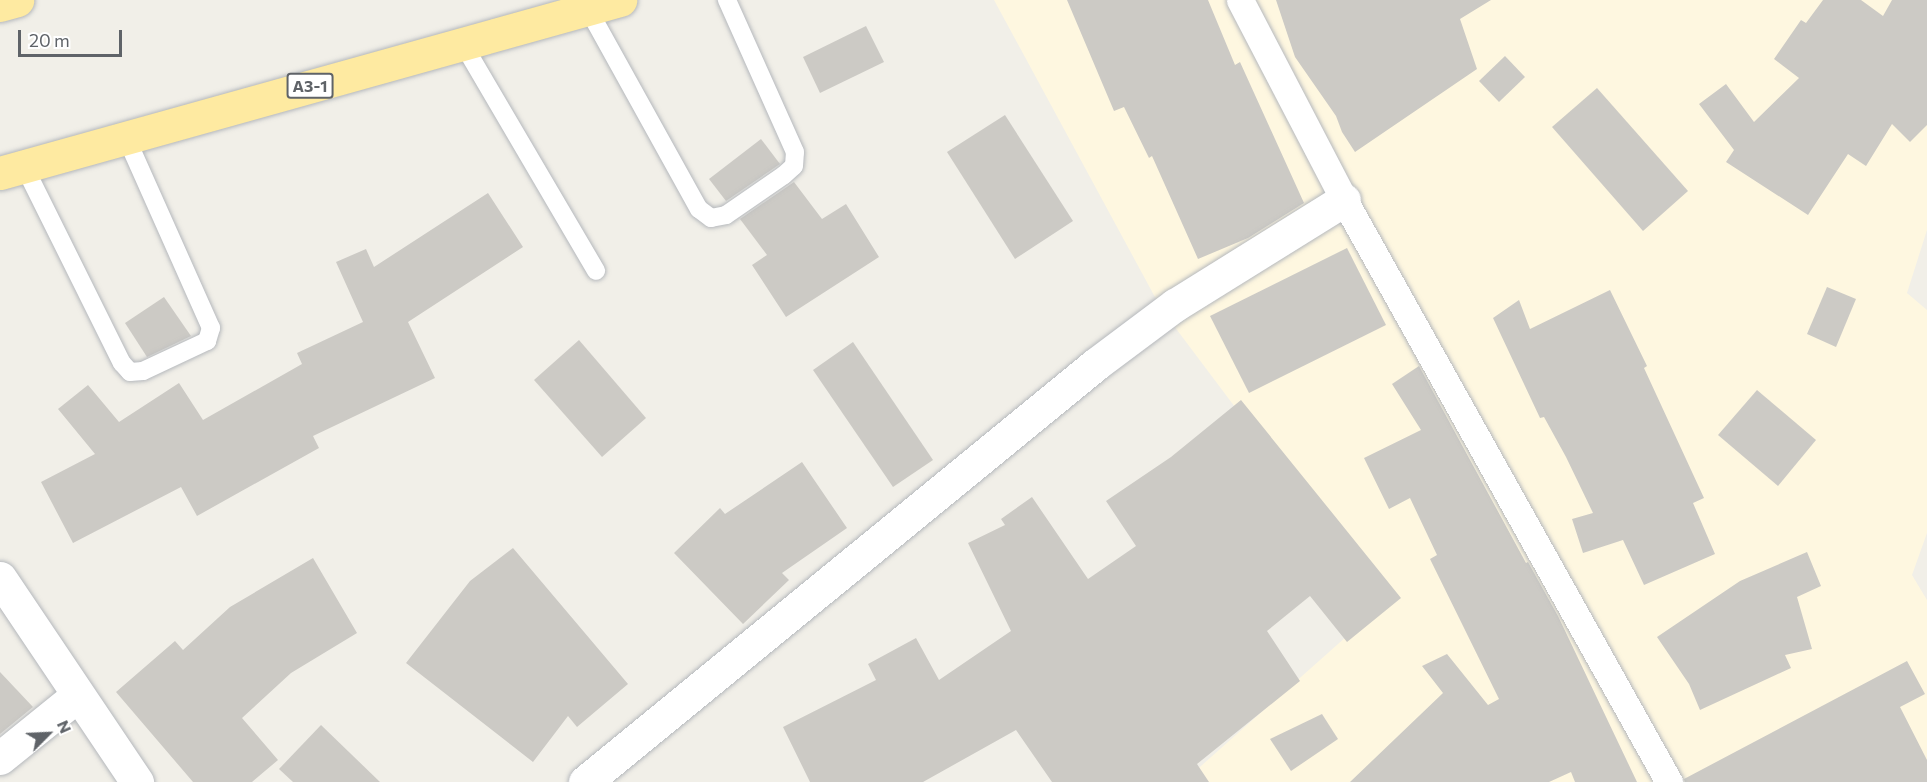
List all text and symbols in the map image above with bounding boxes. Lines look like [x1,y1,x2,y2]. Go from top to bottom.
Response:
scale bar [21,18,124,56]
text: 20 m [29,29,70,51]
road number: A3-1 [286,73,334,99]
north arrow [18,704,78,764]
text: N [54,717,76,736]

